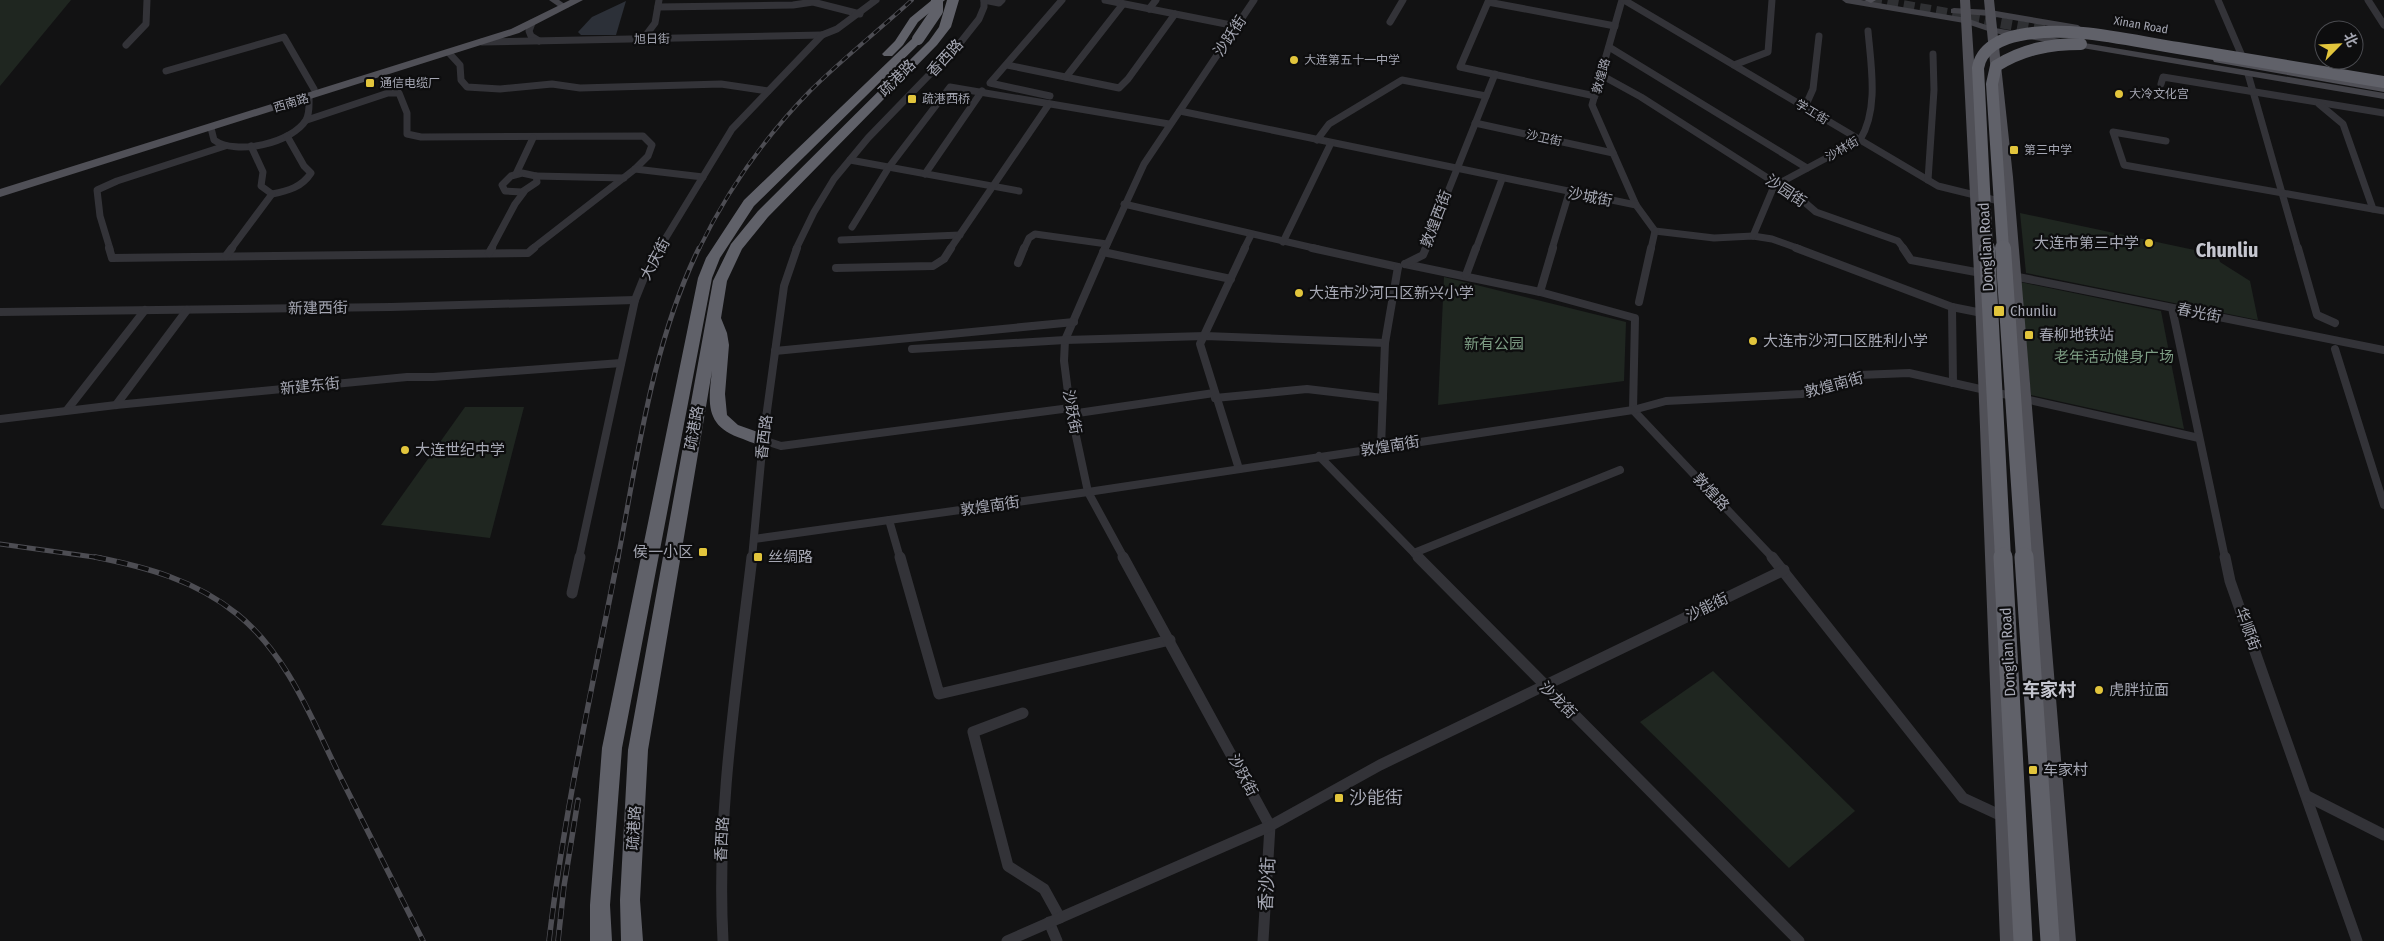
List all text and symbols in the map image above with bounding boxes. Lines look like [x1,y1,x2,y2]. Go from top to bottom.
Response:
street label: 沙跃街 [1210,12,1250,60]
street label: Xinan Road [2113,13,2169,37]
north arrow [2314,20,2364,70]
text: 北 [2340,30,2361,50]
street label: 旭日街 [634,32,670,46]
street label: 香西路 [923,35,967,81]
place label: 大连第五十一中学 [1304,53,1400,67]
marker: 大连第五十一中学 [1288,54,1300,66]
street label: 疏港路 [875,56,919,100]
street label: 敦煌路 [1589,57,1613,95]
place label: 通信电缆厂 [380,76,440,90]
marker: 通信电缆厂 [364,77,376,89]
place label: 大冷文化宫 [2129,87,2189,101]
marker: 大冷文化宫 [2113,88,2125,100]
street label: 西南路 [272,91,310,115]
place label: 疏港西桥 [922,92,970,106]
marker: 疏港西桥 [906,93,918,105]
street label: 学工街 [1793,97,1831,127]
street label: 沙卫街 [1525,127,1563,149]
street label: 沙林街 [1823,134,1861,164]
place label: 第三中学 [2024,143,2072,157]
marker: 第三中学 [2008,144,2020,156]
street label: 沙园街 [1762,171,1810,211]
street label: 沙城街 [1566,184,1614,210]
street label: 敦煌西街 [1417,188,1455,250]
street label: Donglian Road [1975,202,1997,292]
place label: 大连市第三中学 [2034,234,2139,252]
street label: 大庆街 [636,235,674,283]
marker: 大连市第三中学 [2143,237,2155,249]
district label: Chunliu [2196,238,2258,262]
place label: 大连市沙河口区新兴小学 [1309,284,1474,302]
marker: 大连市沙河口区新兴小学 [1293,287,1305,299]
street label: 新建西街 [288,298,348,318]
street label: 春光街 [2175,300,2223,326]
place label: Chunliu [2010,302,2057,320]
marker: Chunliu [1992,304,2006,318]
place label: 春柳地铁站 [2039,326,2114,344]
marker: 春柳地铁站 [2023,329,2035,341]
place label: 大连市沙河口区胜利小学 [1763,332,1928,350]
park label: 新有公园 [1464,335,1524,353]
marker: 大连市沙河口区胜利小学 [1747,335,1759,347]
park label: 老年活动健身广场 [2054,348,2174,366]
street label: 敦煌南街 [1803,369,1865,401]
street label: 新建东街 [279,374,341,398]
street label: 沙跃街 [1059,388,1085,436]
street label: 疏港路 [681,404,707,452]
street label: 香西路 [752,414,776,460]
street label: 敦煌南街 [1359,432,1421,460]
place label: 大连世纪中学 [415,441,505,459]
marker: 大连世纪中学 [399,444,411,456]
street label: 敦煌路 [1689,469,1733,515]
street label: 敦煌南街 [959,493,1021,519]
place label: 侯一小区 [633,543,693,561]
marker: 侯一小区 [697,546,709,558]
place label: 丝绸路 [768,548,813,566]
marker: 丝绸路 [752,551,764,563]
street label: 沙能街 [1683,589,1731,625]
street label: 华顺街 [2232,605,2264,653]
street label: Donglian Road [1997,607,2019,697]
street label: 沙龙街 [1536,678,1580,722]
district label: 车家村 [2022,679,2076,701]
place label: 虎胖拉面 [2109,681,2169,699]
marker: 虎胖拉面 [2093,684,2105,696]
street label: 沙跃街 [1224,751,1262,799]
place label: 车家村 [2043,761,2088,779]
marker: 车家村 [2027,764,2039,776]
place label: 沙能街 [1349,787,1403,809]
marker: 沙能街 [1333,792,1345,804]
street label: 疏港路 [624,805,644,851]
street label: 香西路 [712,816,732,862]
street label: 香沙街 [1255,856,1279,912]

